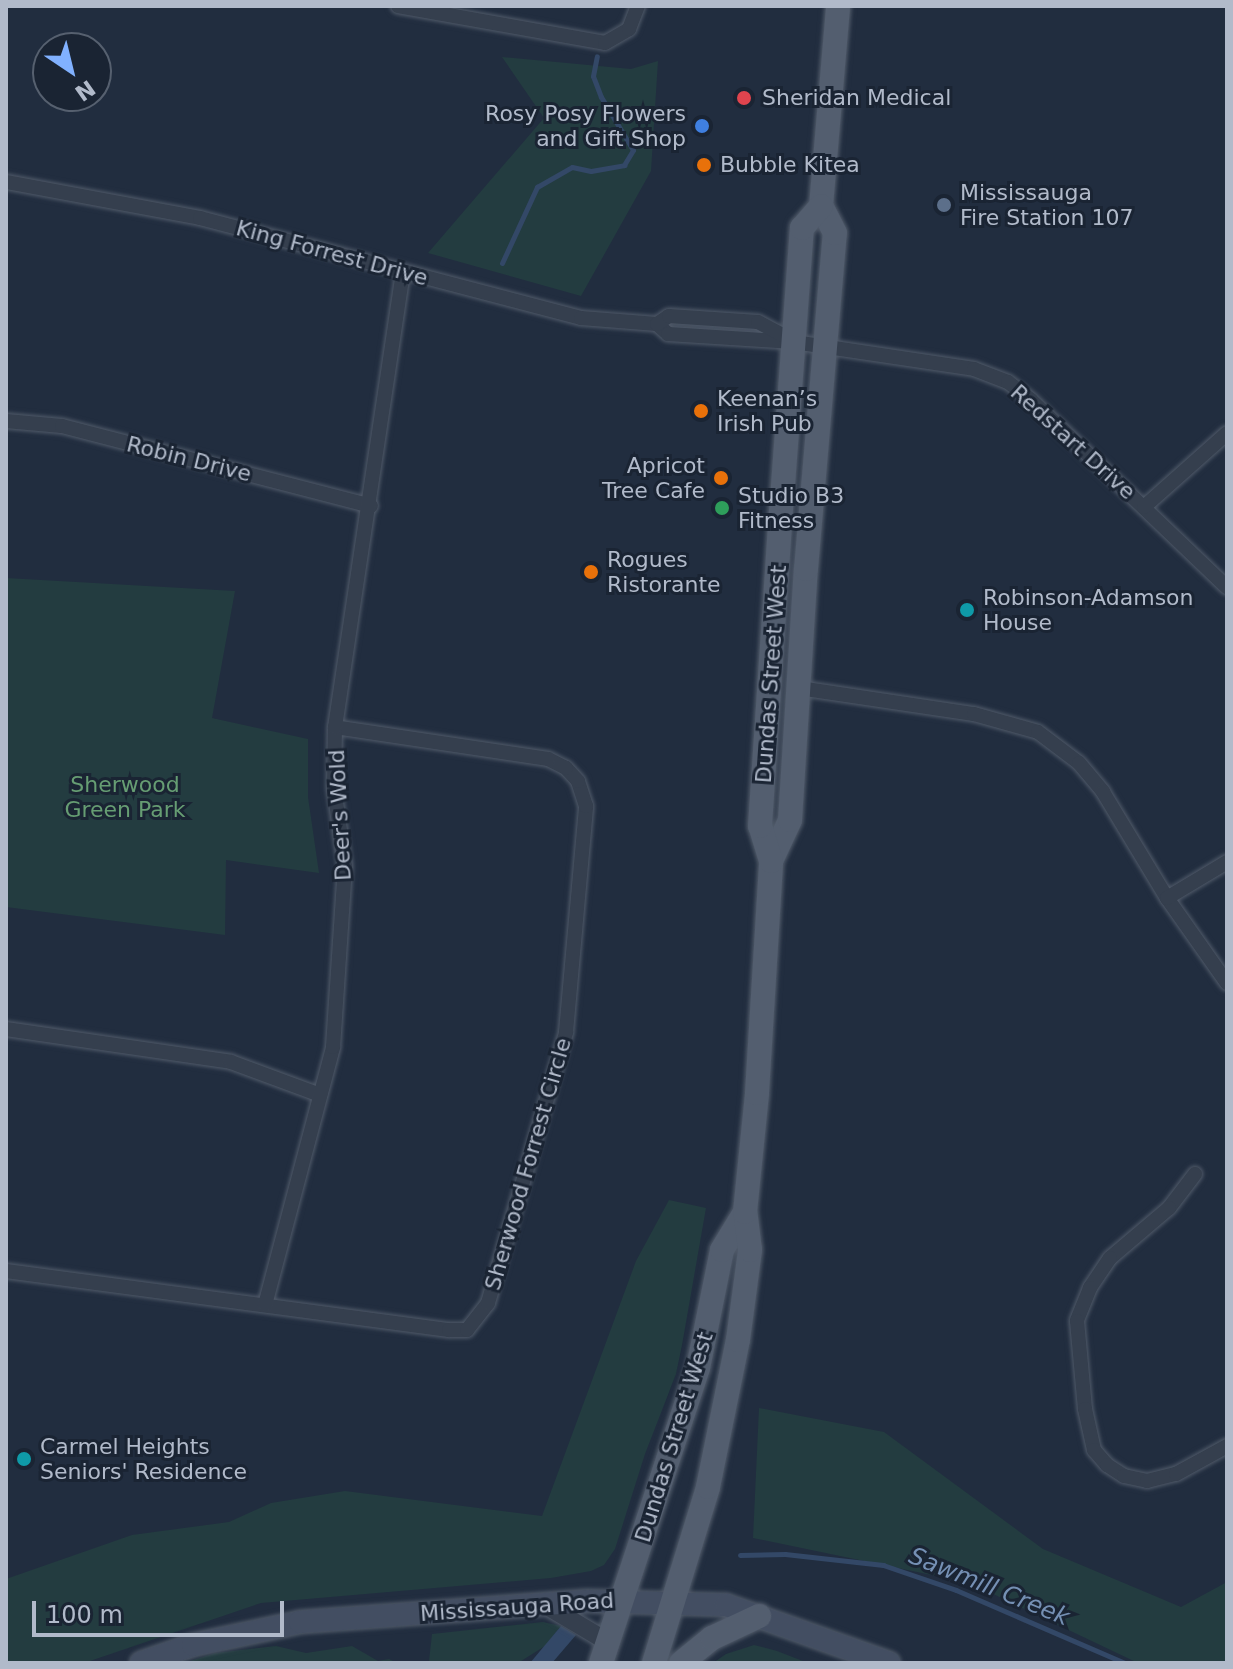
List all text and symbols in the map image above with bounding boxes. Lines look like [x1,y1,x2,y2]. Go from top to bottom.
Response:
north arrow [32,32,112,112]
text: N [70,75,100,106]
place label: Sheridan Medical [762,85,951,111]
marker: Sheridan Medical [733,87,755,109]
place label: Rosy Posy Flowers and Gift Shop [485,100,686,152]
marker: Rosy Posy Flowers and Gift Shop [693,117,711,135]
place label: Bubble Kitea [720,152,860,178]
marker: Bubble Kitea [695,156,713,174]
place label: Mississauga Fire Station 107 [960,179,1133,230]
marker: Mississauga Fire Station 107 [935,196,953,214]
street label: King Forrest Drive [233,215,431,291]
street label: Redstart Drive [1005,379,1141,505]
place label: Keenan’s Irish Pub [717,385,817,436]
marker: Keenan’s Irish Pub [692,402,710,420]
street label: Robin Drive [124,431,254,487]
place label: Apricot Tree Cafe [602,452,705,504]
marker: Apricot Tree Cafe [712,469,730,487]
place label: Studio B3 Fitness [738,482,844,534]
marker: Studio B3 Fitness [713,499,731,517]
place label: Rogues Ristorante [607,546,721,598]
marker: Rogues Ristorante [582,563,600,581]
street label: Dundas Street West [750,564,792,784]
place label: Robinson-Adamson House [983,584,1194,636]
marker: Robinson-Adamson House [958,601,976,619]
street label: Deer's Wold [323,749,357,881]
park label: Sherwood Green Park [64,771,186,822]
street label: Sherwood Forrest Circle [479,1035,577,1293]
street label: Dundas Street West [629,1329,719,1545]
place label: Carmel Heights Seniors' Residence [40,1433,247,1484]
marker: Carmel Heights Seniors' Residence [15,1450,33,1468]
water label: Sawmill Creek [904,1542,1074,1632]
scale bar [36,1585,288,1635]
street label: Mississauga Road [419,1587,615,1627]
text: 100 m [46,1601,123,1629]

